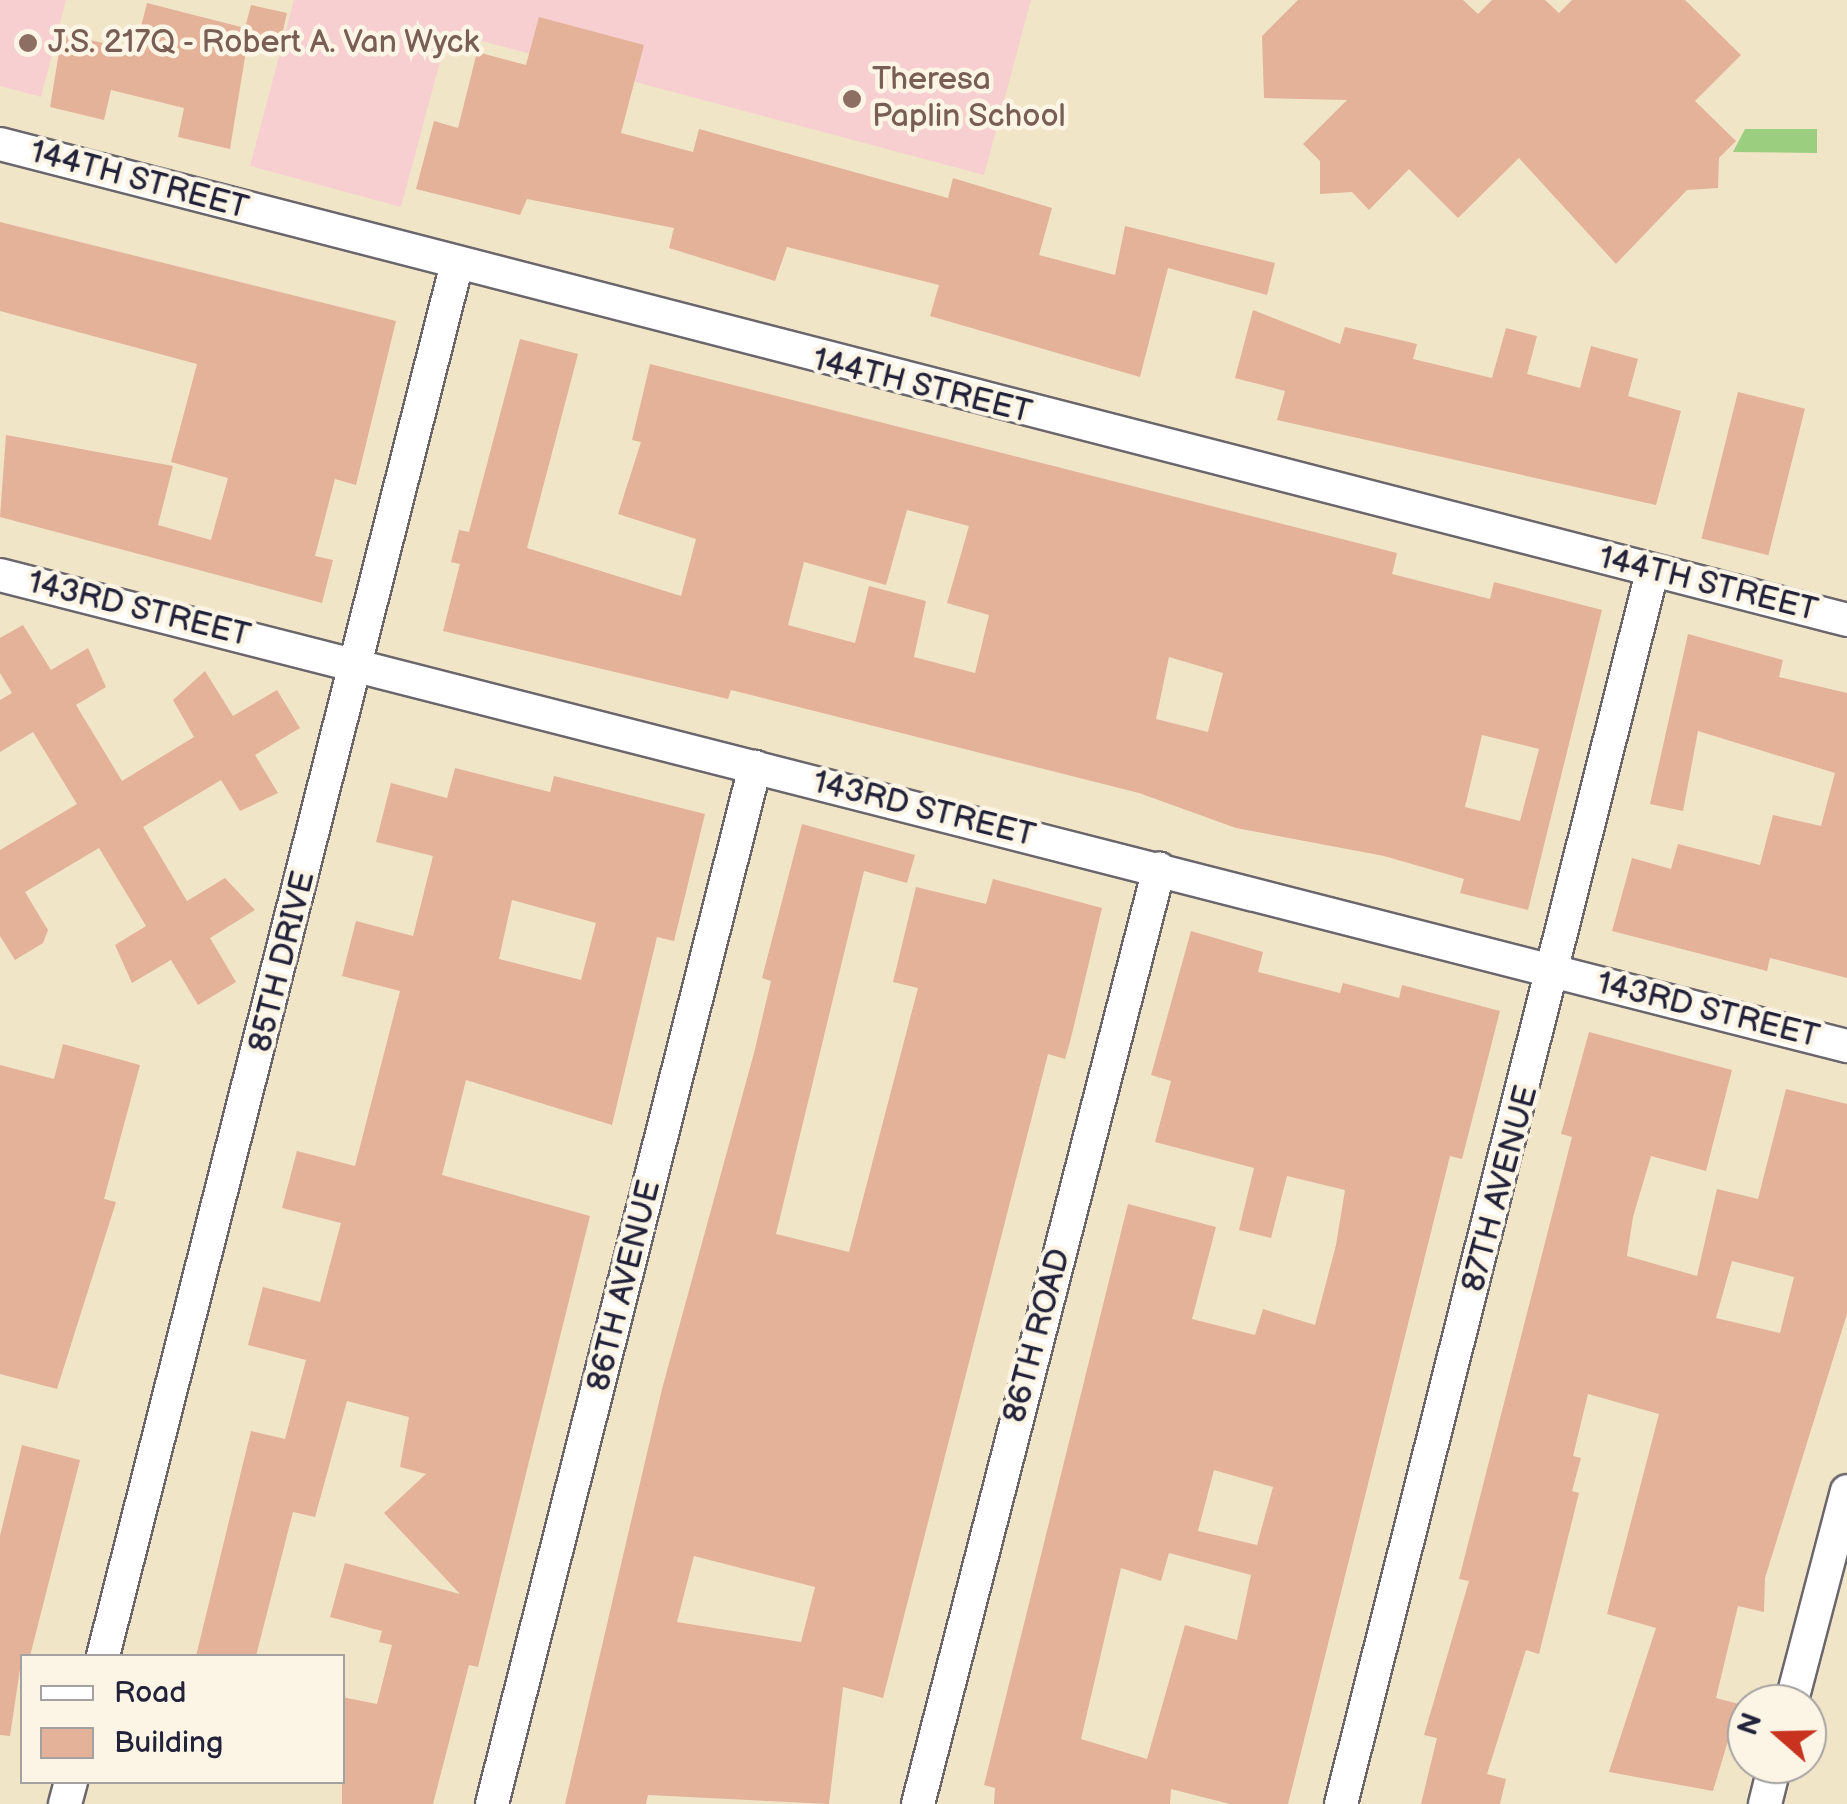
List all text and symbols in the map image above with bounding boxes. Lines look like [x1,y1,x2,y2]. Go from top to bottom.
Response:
place label: J.S. 217Q - Robert A. Van Wyck [48,24,484,62]
marker: J.S. 217Q - Robert A. Van Wyck [17,32,39,54]
place label: Theresa Paplin School [872,62,1066,137]
marker: Theresa Paplin School [841,88,863,110]
street label: 144TH STREET [25,133,253,229]
street label: 144TH STREET [808,341,1036,433]
street label: 144TH STREET [1594,539,1822,631]
street label: 143RD STREET [24,564,254,656]
street label: 143RD STREET [809,764,1039,856]
street label: 85TH DRIVE [242,868,324,1056]
street label: 143RD STREET [1593,965,1823,1057]
street label: 87TH AVENUE [1455,1082,1547,1296]
street label: 86TH AVENUE [580,1177,670,1395]
street label: 86TH ROAD [996,1245,1080,1427]
legend [20,1654,345,1784]
text: Road [114,1675,187,1711]
north arrow [1727,1684,1827,1784]
text: N [1731,1709,1769,1740]
text: Building [114,1725,223,1761]

